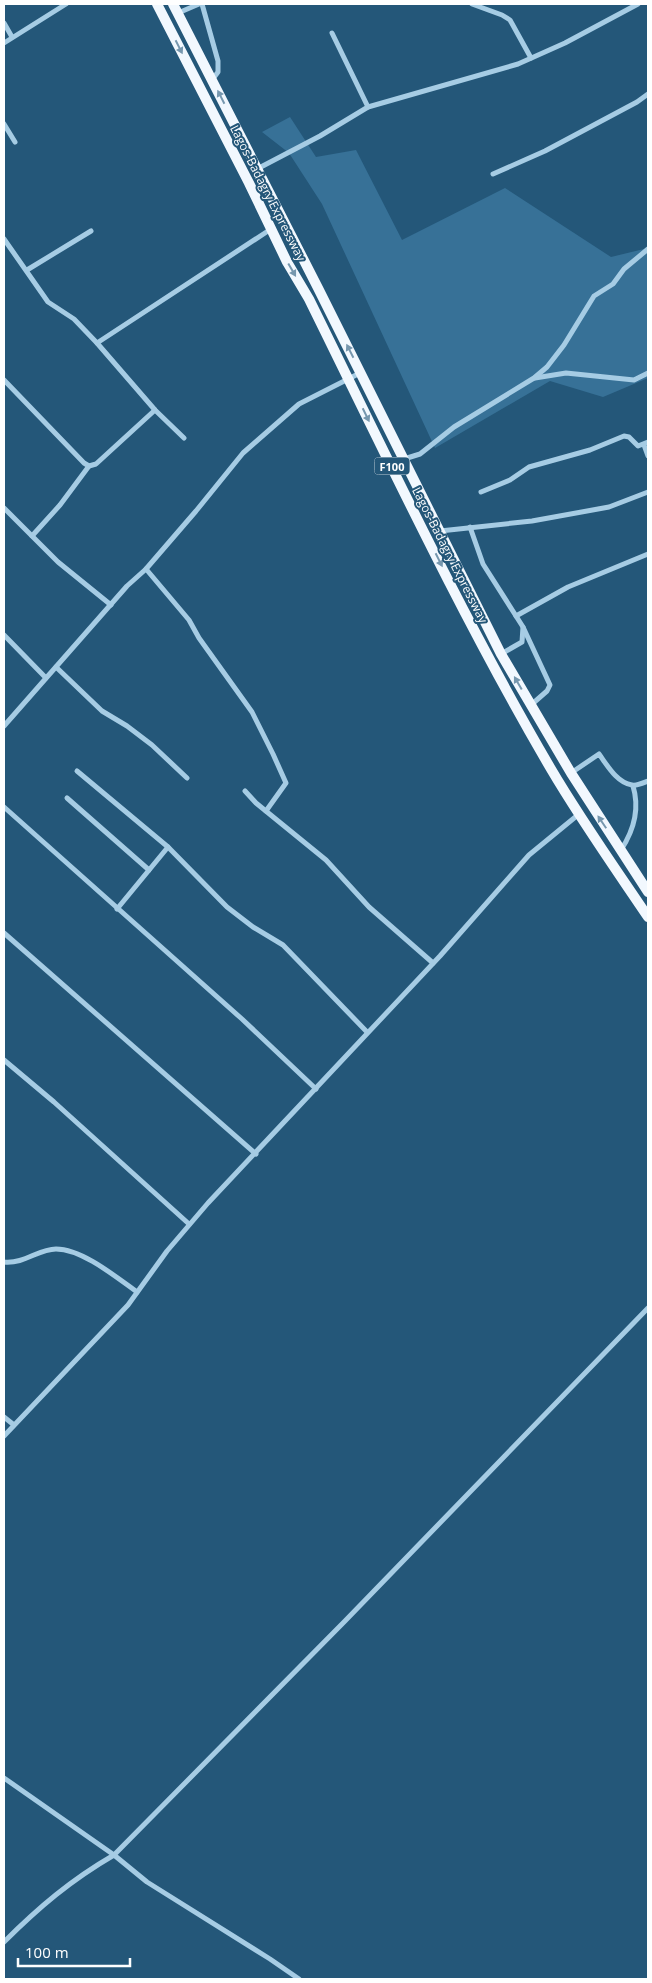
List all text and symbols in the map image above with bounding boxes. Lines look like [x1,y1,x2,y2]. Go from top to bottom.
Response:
one-way arrow [175,40,183,54]
one-way arrow [217,89,225,104]
street label: Lagos-Badagry Expressway [226,122,310,265]
one-way arrow [287,264,296,277]
one-way arrow [346,344,354,358]
one-way arrow [362,407,370,422]
road number: F100 [374,458,410,474]
street label: Lagos-Badagry Expressway [408,484,492,627]
one-way arrow [435,553,443,567]
one-way arrow [514,676,522,691]
one-way arrow [597,815,607,829]
scale bar [18,1936,130,1968]
text: 100 m [25,1942,69,1962]

